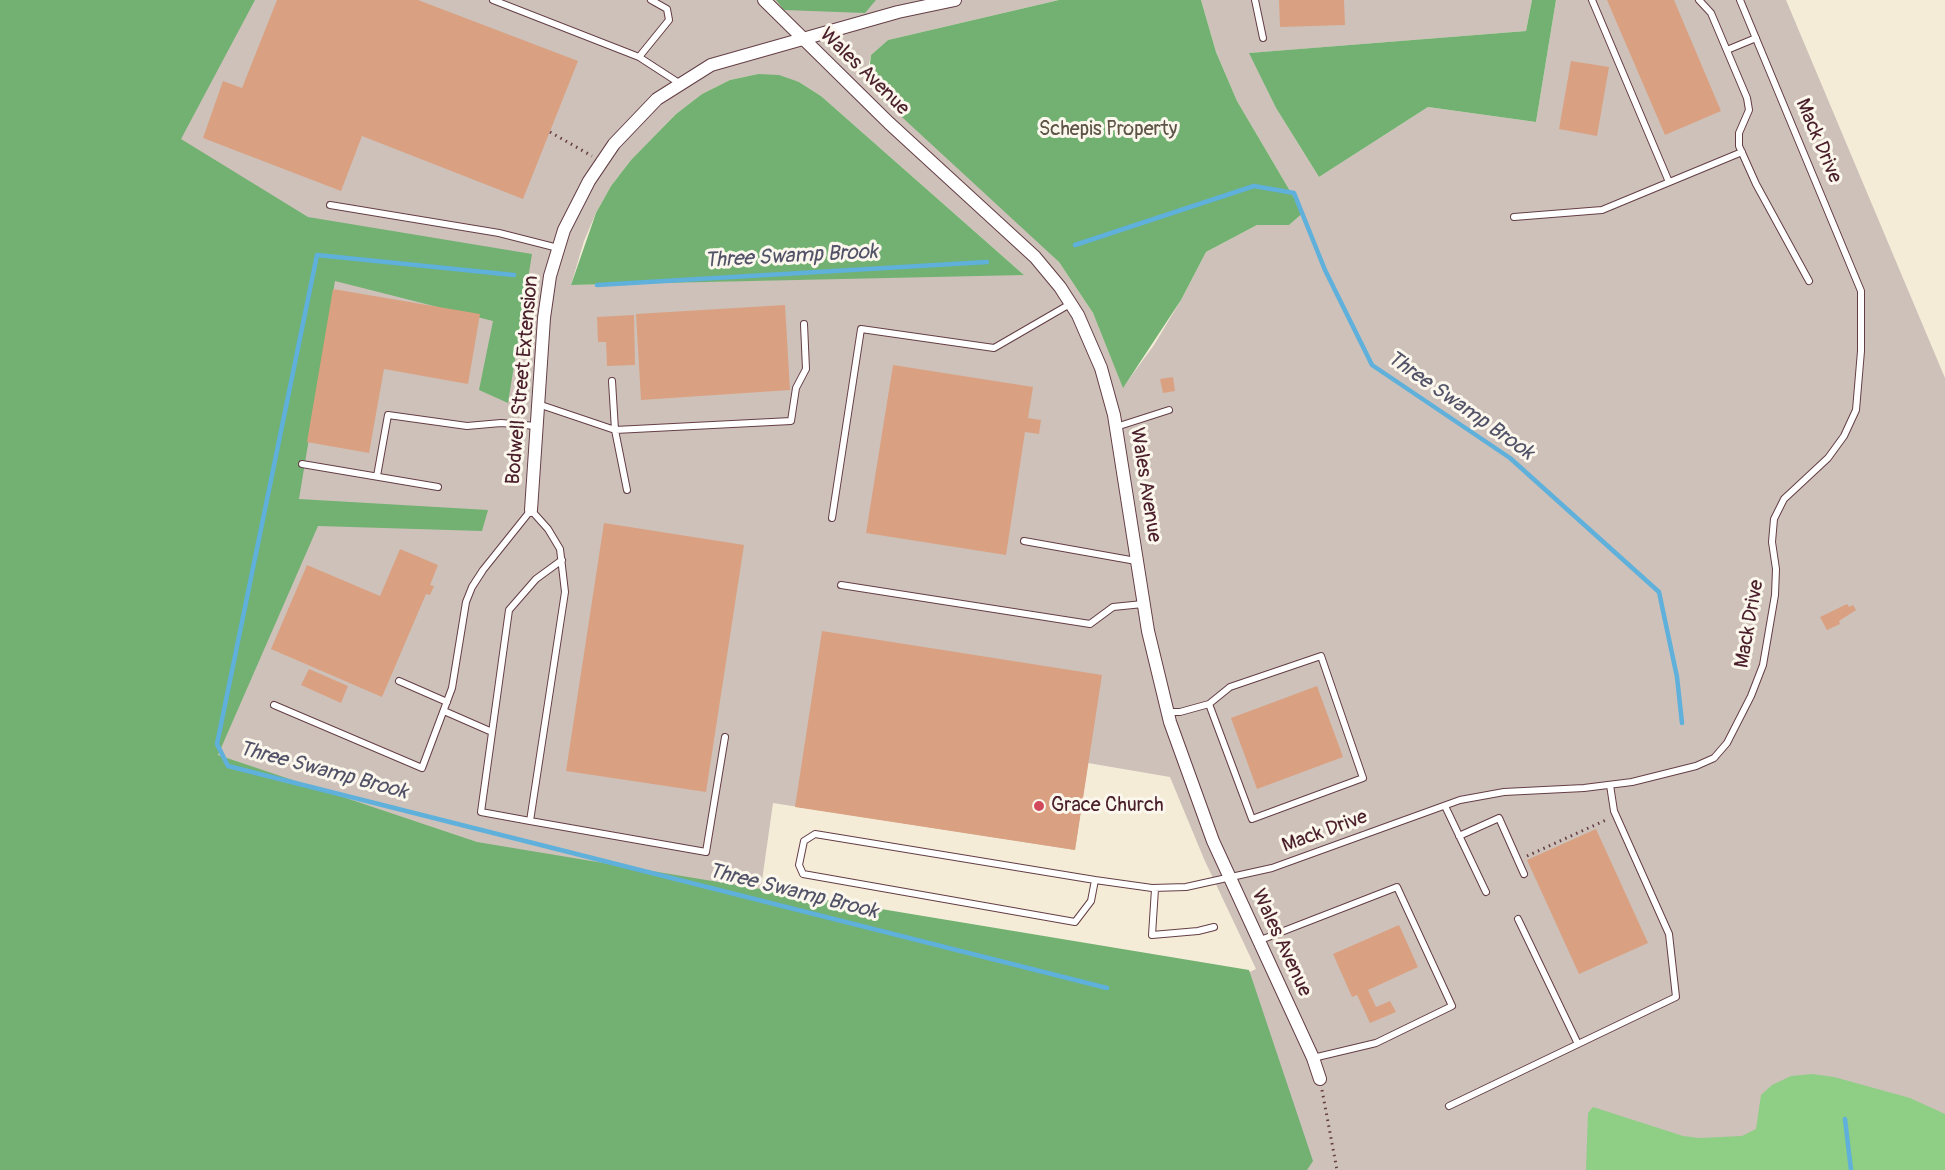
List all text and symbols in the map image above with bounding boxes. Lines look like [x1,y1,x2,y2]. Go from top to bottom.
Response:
street label: Wales Avenue [814,23,914,121]
street label: Mack Drive [1790,95,1846,187]
park label: Schepis Property [1039,118,1177,142]
water label: Three Swamp Brook [704,240,878,274]
street label: Bodwell Street Extension [502,274,544,486]
water label: Three Swamp Brook [1382,346,1538,466]
street label: Wales Avenue [1124,426,1166,544]
street label: Mack Drive [1730,578,1770,670]
water label: Three Swamp Brook [236,736,410,806]
place label: Grace Church [1051,794,1164,818]
marker: Grace Church [1032,799,1046,813]
street label: Mack Drive [1279,805,1371,859]
water label: Three Swamp Brook [706,859,880,925]
street label: Wales Avenue [1246,885,1316,1001]

